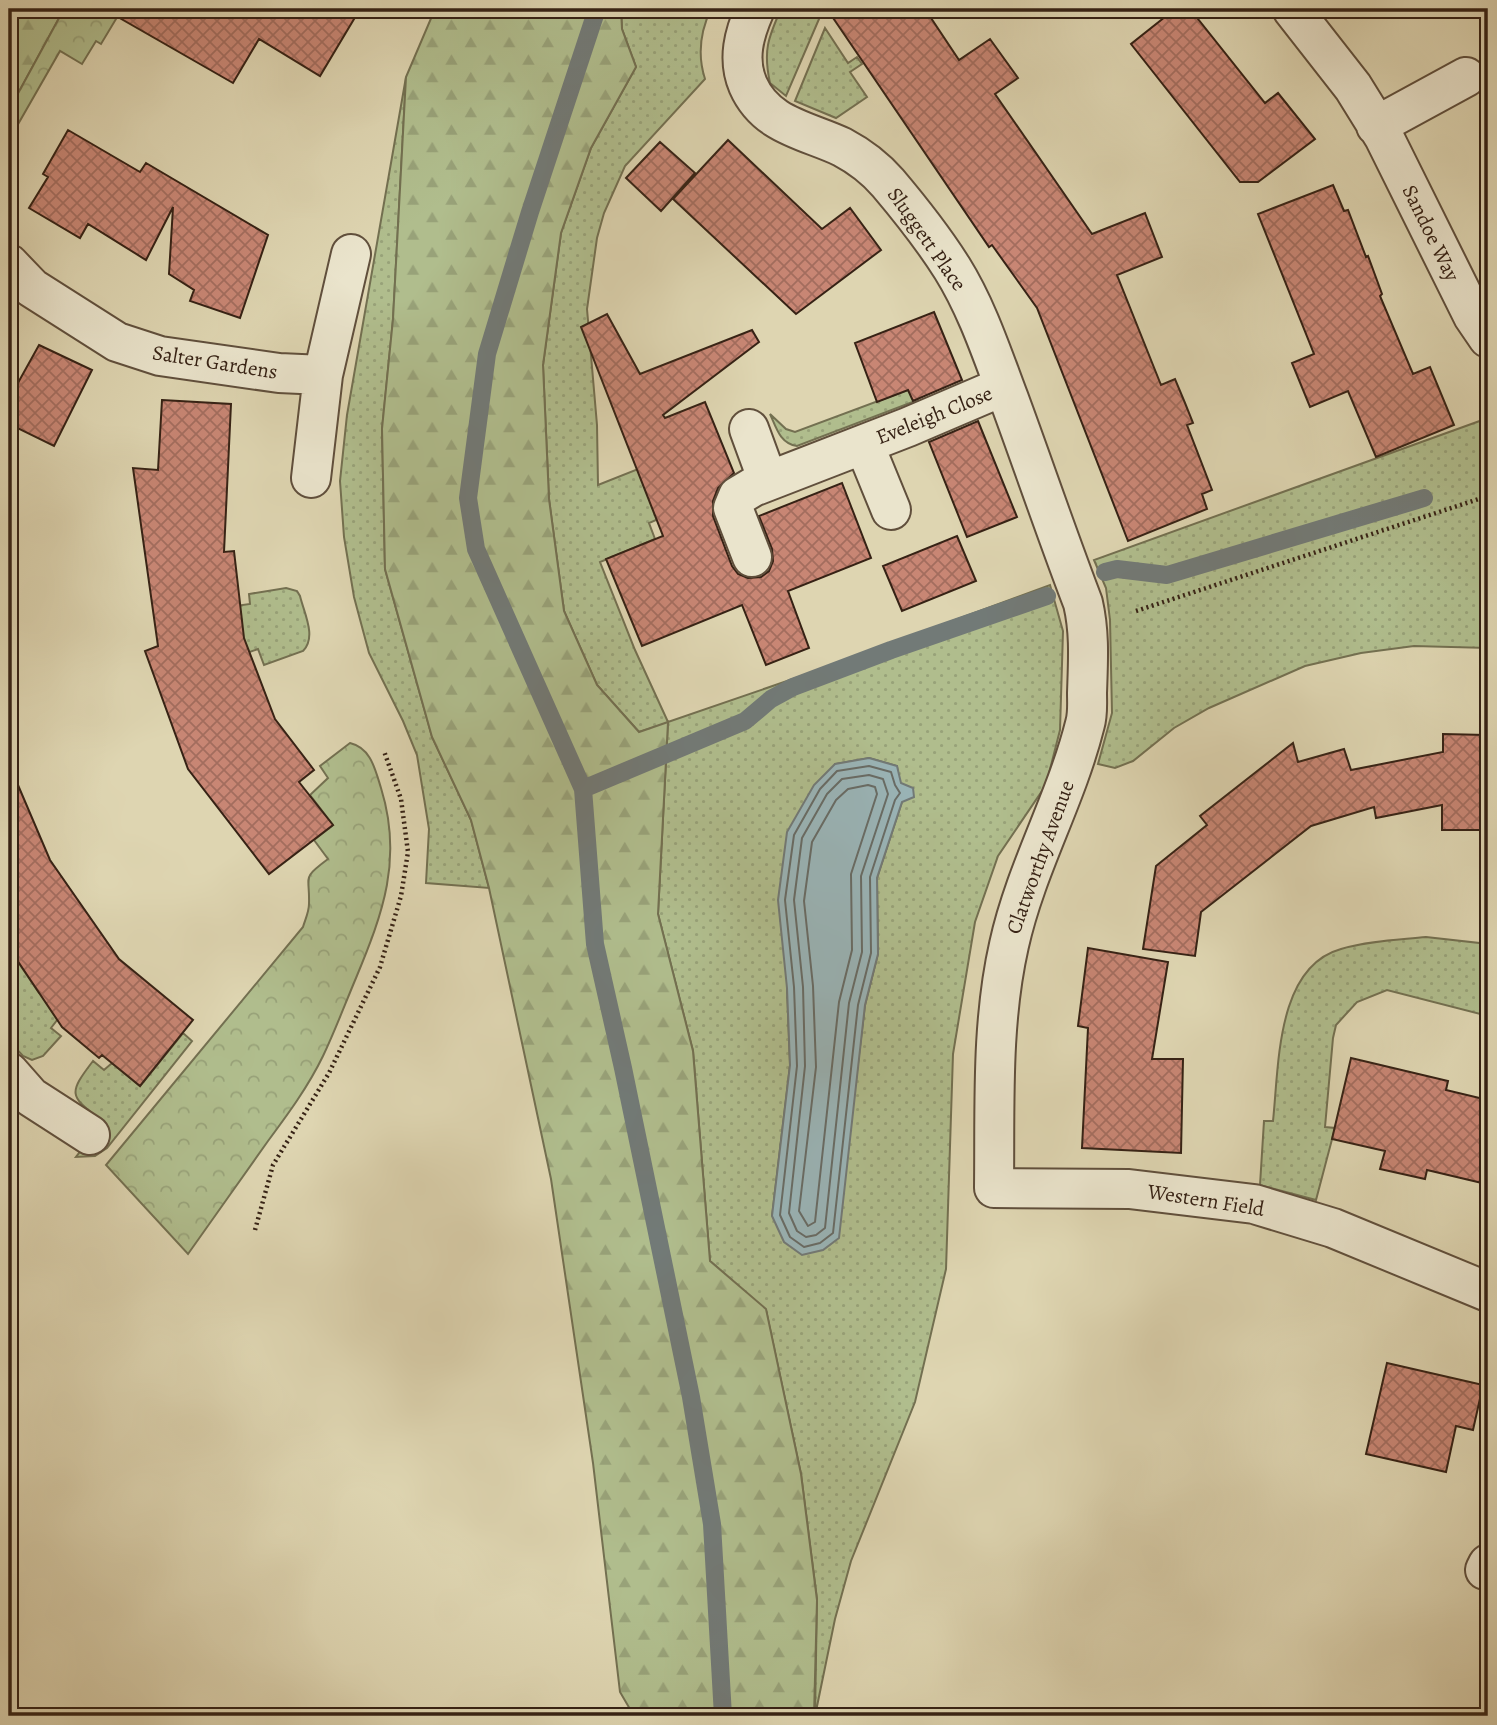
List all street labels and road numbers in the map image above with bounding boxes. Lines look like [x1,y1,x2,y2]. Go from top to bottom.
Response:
street label: Sandoe Way [1396,180,1467,286]
street label: Sluggett Place [881,182,973,296]
street label: Salter Gardens [150,338,280,386]
street label: Eveleigh Close [872,379,996,451]
street label: Clatworthy Avenue [999,776,1081,938]
street label: Western Field [1145,1177,1267,1223]

